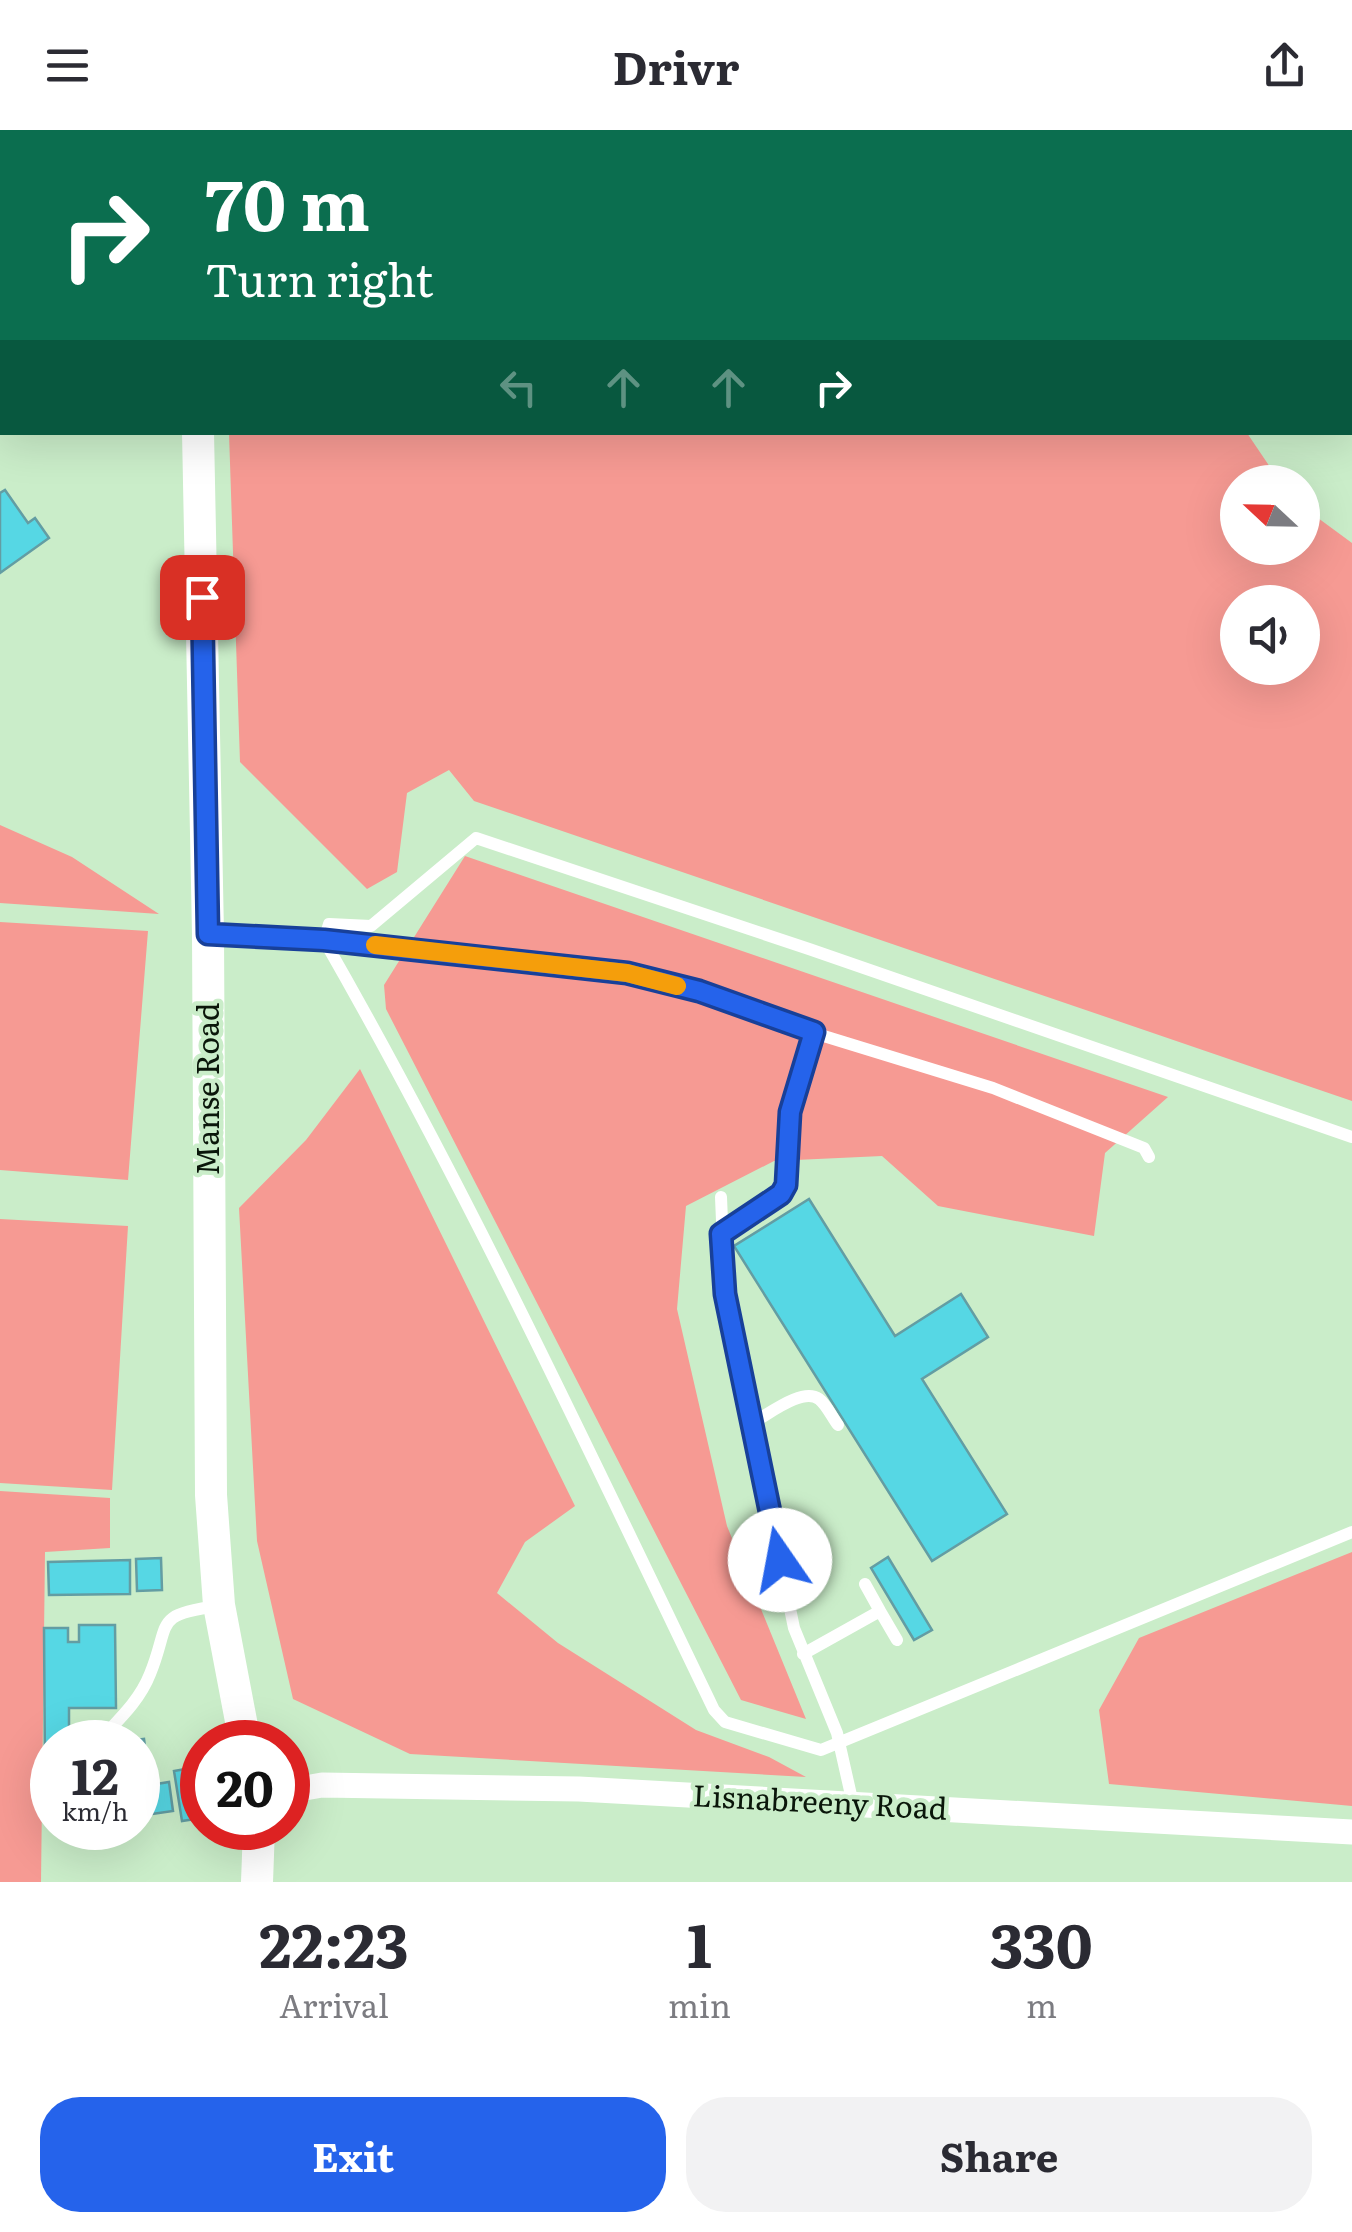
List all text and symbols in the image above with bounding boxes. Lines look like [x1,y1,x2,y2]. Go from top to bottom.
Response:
text: Drivr [612,32,740,99]
icon: menu [40,38,95,93]
icon: share [1257,38,1312,93]
text: 70 m [205,149,370,253]
icon: right [40,170,170,300]
text: Turn right [205,244,433,311]
icon: left [491,360,546,415]
icon: ahead [596,360,651,415]
icon: ahead [701,360,756,415]
icon: right [806,360,861,415]
north arrow [1220,465,1320,565]
map controls [1220,465,1320,685]
pin [160,555,245,640]
icon: arrive [175,570,230,625]
button: sound [1220,585,1320,685]
street label: Manse Road [184,1003,228,1175]
position arrow [728,1508,832,1612]
speed limit sign: 20 [180,1720,310,1850]
text: 12 [71,1736,119,1810]
street label: Lisnabreeny Road [692,1771,948,1829]
text: km/h [62,1792,128,1829]
text: 22:23 [259,1897,409,1986]
text: 1 [687,1897,712,1986]
text: 330 [990,1897,1093,1986]
text: Arrival [279,1980,389,2028]
text: min [668,1980,731,2028]
text: m [1026,1980,1057,2028]
button: Exit [40,2097,666,2212]
button: Share [686,2097,1312,2212]

